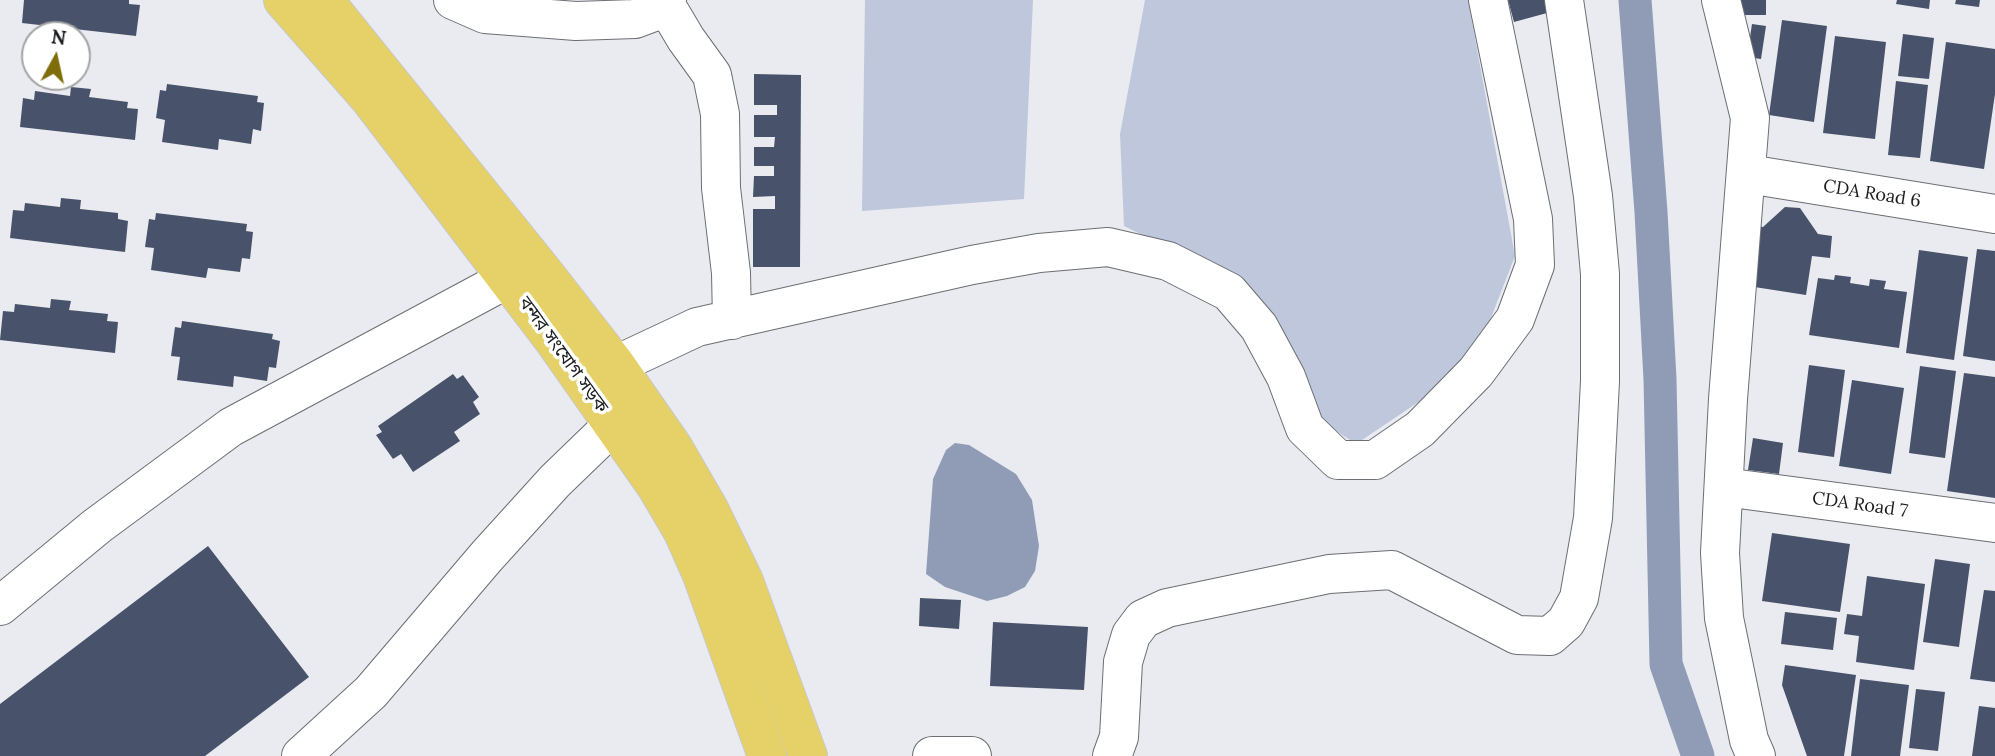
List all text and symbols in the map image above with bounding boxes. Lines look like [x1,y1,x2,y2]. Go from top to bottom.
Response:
north arrow [21,21,91,91]
text: N [50,24,68,50]
street label: CDA Road 6 [1822,176,1922,212]
street label: বন্দর সংযোগ সড়ক [514,293,612,417]
street label: CDA Road 7 [1811,488,1909,522]

